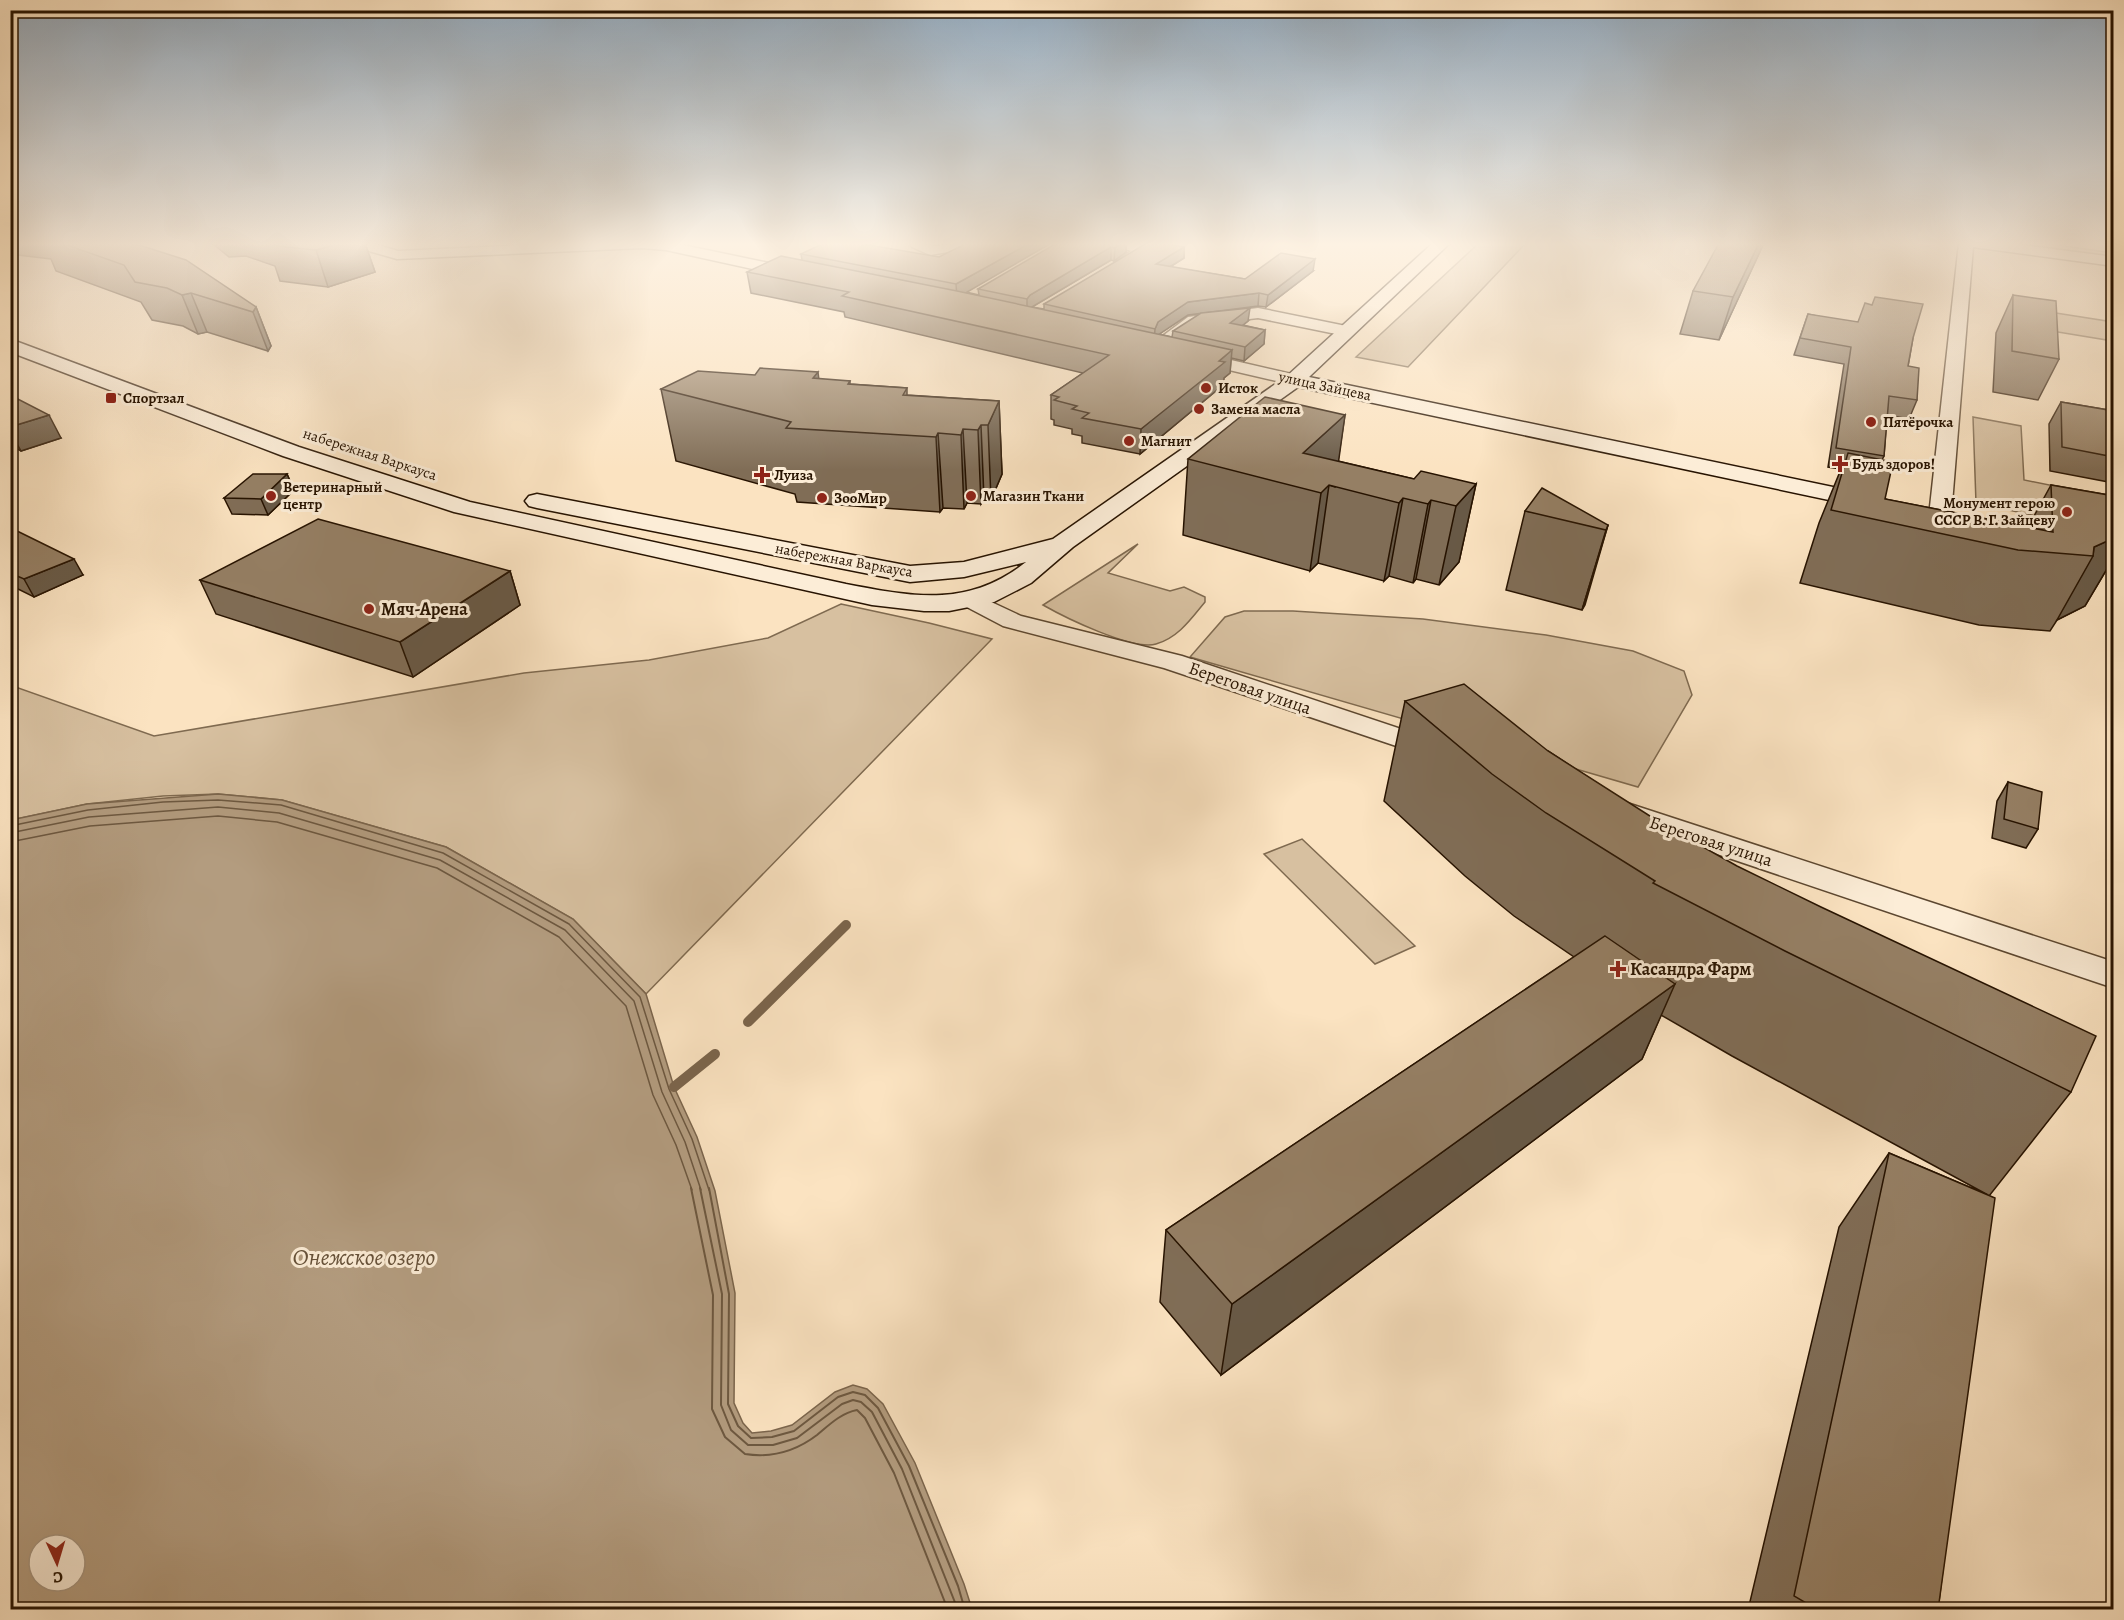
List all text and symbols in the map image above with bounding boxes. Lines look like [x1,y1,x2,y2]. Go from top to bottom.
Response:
street label: улица Зайцева [1276,366,1373,406]
place label: Исток [1218,378,1258,398]
marker: Исток [1199,381,1213,395]
place label: Спортзал [123,388,185,408]
marker: Спортзал [104,391,118,405]
place label: Замена масла [1211,399,1301,419]
marker: Замена масла [1192,402,1206,416]
place label: Пятёрочка [1883,412,1954,432]
marker: Пятёрочка [1864,415,1878,429]
street label: набережная Варкауса [301,423,440,485]
place label: Магнит [1141,431,1192,451]
marker: Магнит [1122,434,1136,448]
place label: Будь здоров! [1852,454,1935,474]
marker: Будь здоров! [1833,457,1847,471]
place label: Луиза [774,465,814,485]
marker: Луиза [755,468,769,482]
place label: Ветеринарный центр [283,477,382,514]
place label: Магазин Ткани [983,486,1084,506]
place label: ЗооМир [834,488,887,508]
marker: Ветеринарный центр [264,489,278,503]
marker: Магазин Ткани [964,489,978,503]
marker: ЗооМир [815,491,829,505]
place label: Монумент герою СССР В. Г. Зайцеву [1934,493,2056,530]
marker: Монумент герою СССР В. Г. Зайцеву [2060,505,2074,519]
street label: набережная Варкауса [774,538,915,582]
place label: Мяч-Арена [381,597,468,621]
marker: Мяч-Арена [362,602,376,616]
street label: Береговая улица [1185,656,1315,720]
street label: Береговая улица [1646,810,1776,872]
place label: Касандра Фарм [1630,957,1752,981]
marker: Касандра Фарм [1611,962,1625,976]
water label: Онежское озеро [293,1241,435,1273]
north arrow [27,1533,87,1593]
text: С [52,1566,64,1588]

